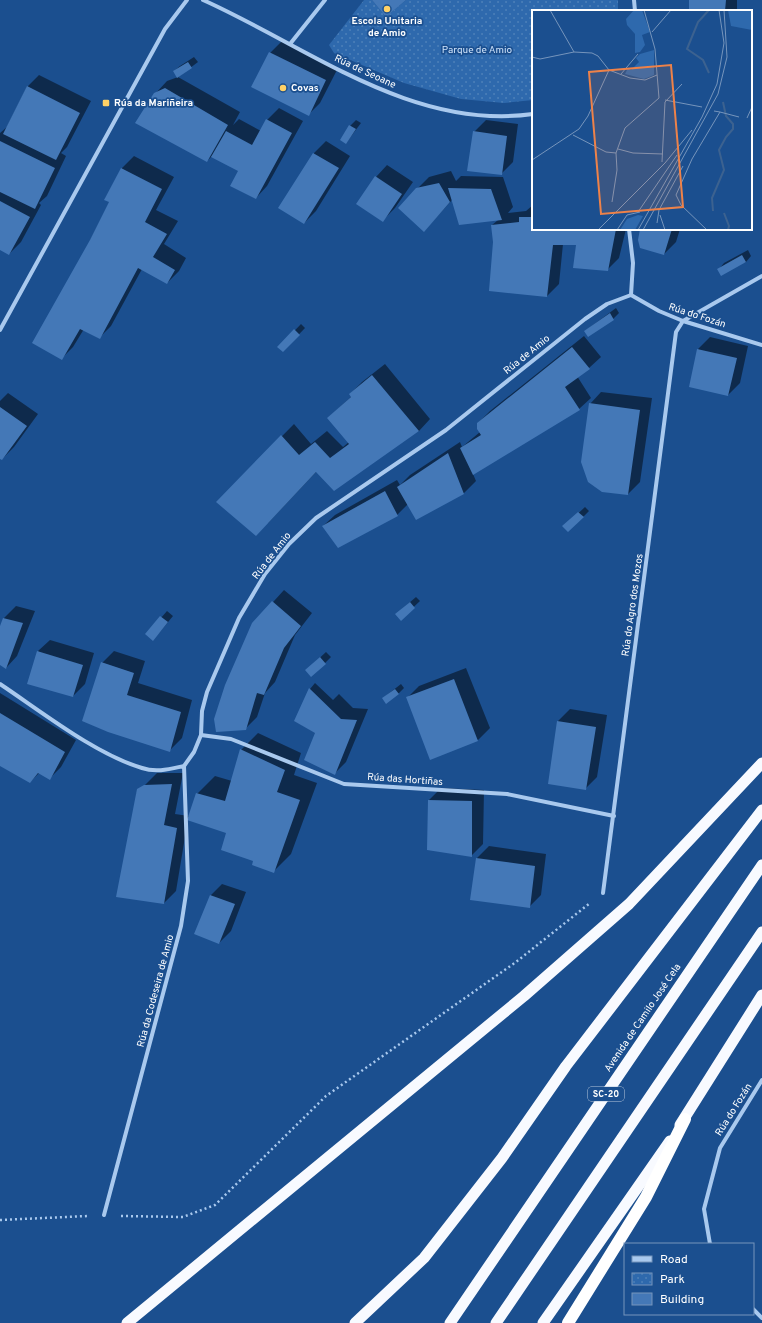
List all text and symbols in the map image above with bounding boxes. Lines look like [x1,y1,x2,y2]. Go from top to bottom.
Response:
marker: Escola Unitaria de Amio [382,4,392,14]
inset map [532,10,752,230]
place label: Escola Unitaria de Amio [352,15,422,40]
park label: Parque de Amio [442,44,513,57]
street label: Rúa de Seoane [332,52,398,92]
place label: Covas [291,82,319,95]
marker: Covas [278,83,288,93]
place label: Rúa da Mariñeira [114,97,193,110]
marker: Rúa da Mariñeira [101,98,111,108]
street label: Rúa do Fozán [667,301,727,331]
street label: Rúa de Amio [501,332,553,378]
street label: Rúa de Amio [250,530,295,582]
street label: Rúa do Agro dos Mozos [619,552,647,657]
street label: Rúa das Hortiñas [367,771,444,789]
street label: Rúa da Codeseira de Amio [135,933,177,1049]
street label: Avenida de Camilo José Cela [602,961,684,1075]
street label: Rúa do Fozán [713,1081,755,1139]
road number: SC-20 [588,1087,624,1101]
legend [624,1243,754,1315]
text: Road [660,1252,688,1268]
text: Park [660,1272,685,1288]
text: Building [660,1292,704,1308]

